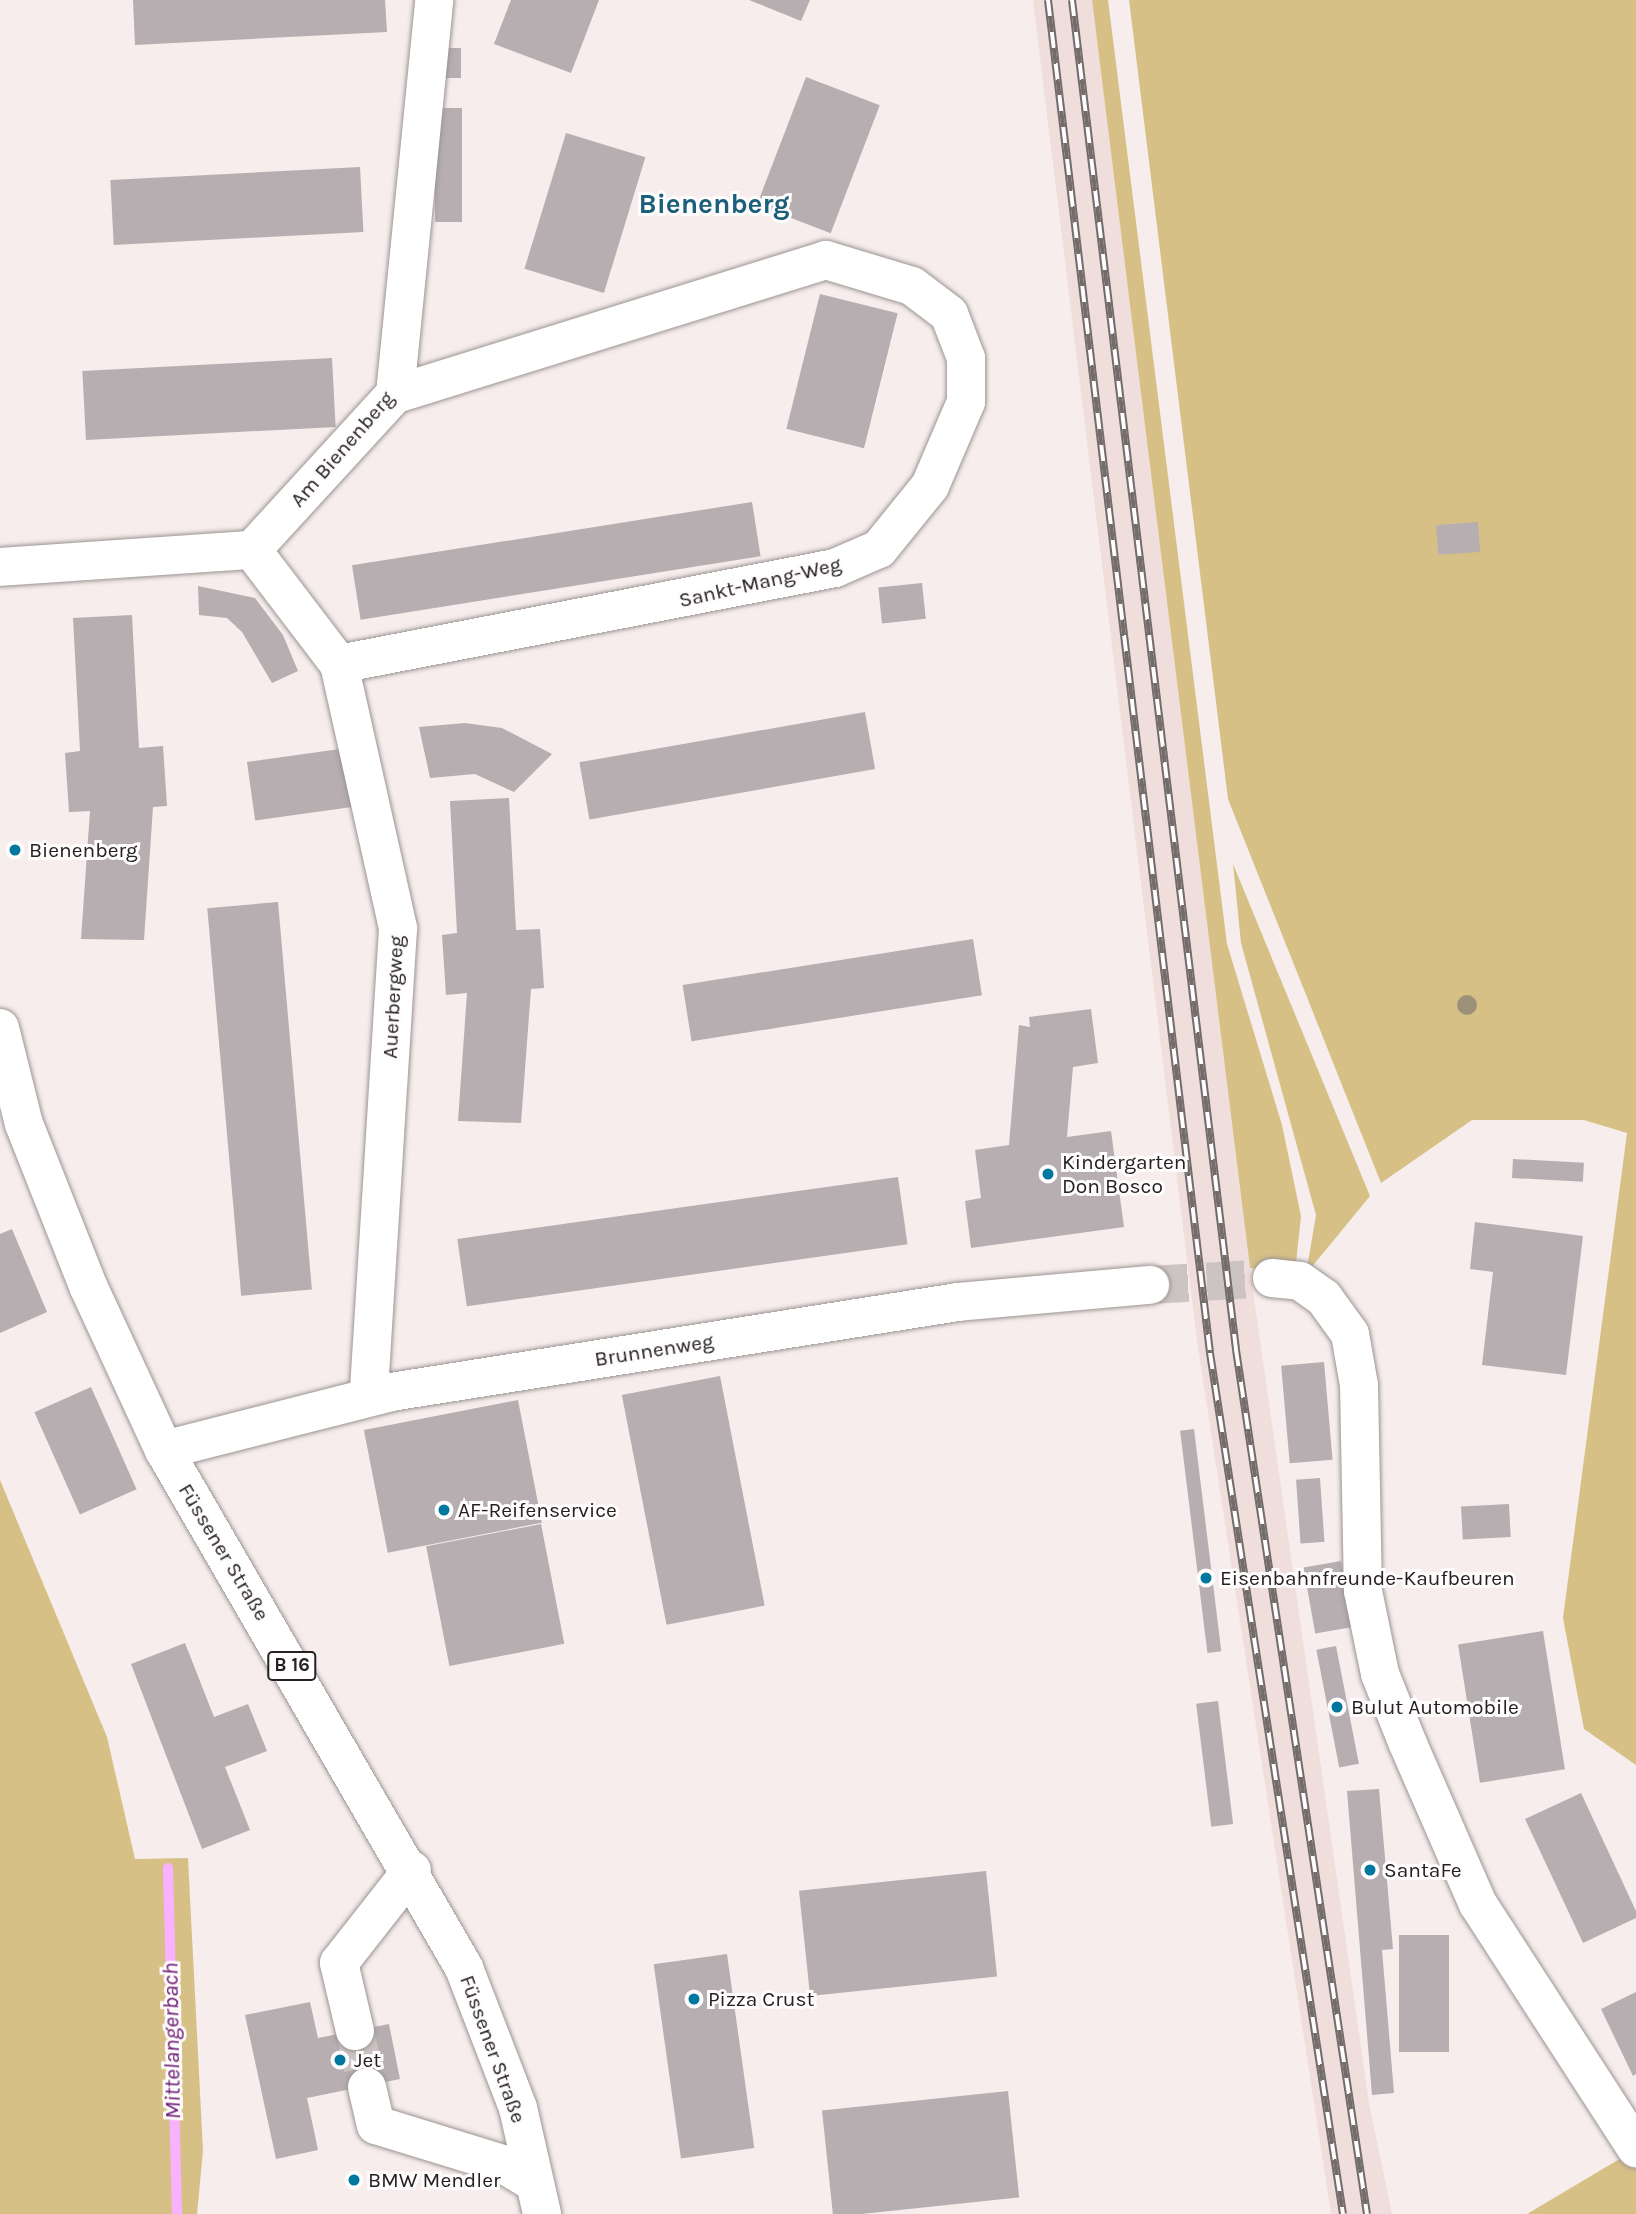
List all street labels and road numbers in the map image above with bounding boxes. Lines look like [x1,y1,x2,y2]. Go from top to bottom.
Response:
street label: Am Bienenberg [285,386,399,512]
street label: Sankt-Mang-Weg [676,551,844,613]
street label: Auerbergweg [377,935,409,1059]
street label: Brunnenweg [593,1328,715,1372]
street label: Füssener Straße [173,1479,275,1625]
road number: B 16 [266,1650,318,1682]
street label: Füssener Straße [455,1972,531,2126]

